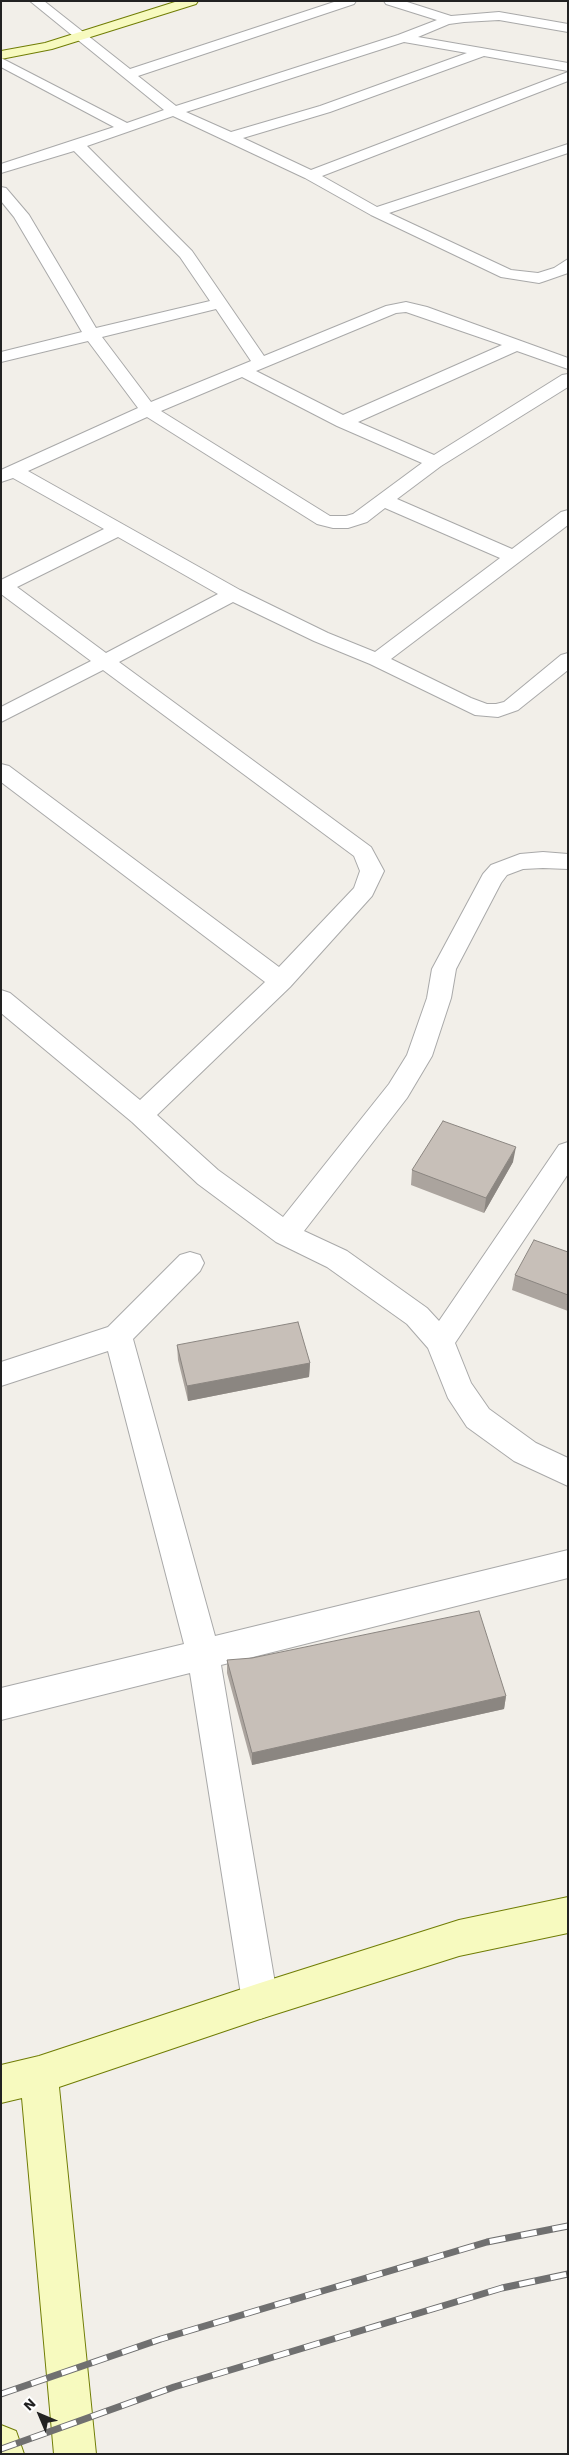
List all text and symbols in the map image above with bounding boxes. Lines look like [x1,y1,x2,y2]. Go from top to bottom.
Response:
north arrow [15,2390,65,2440]
text: N [20,2395,39,2414]

